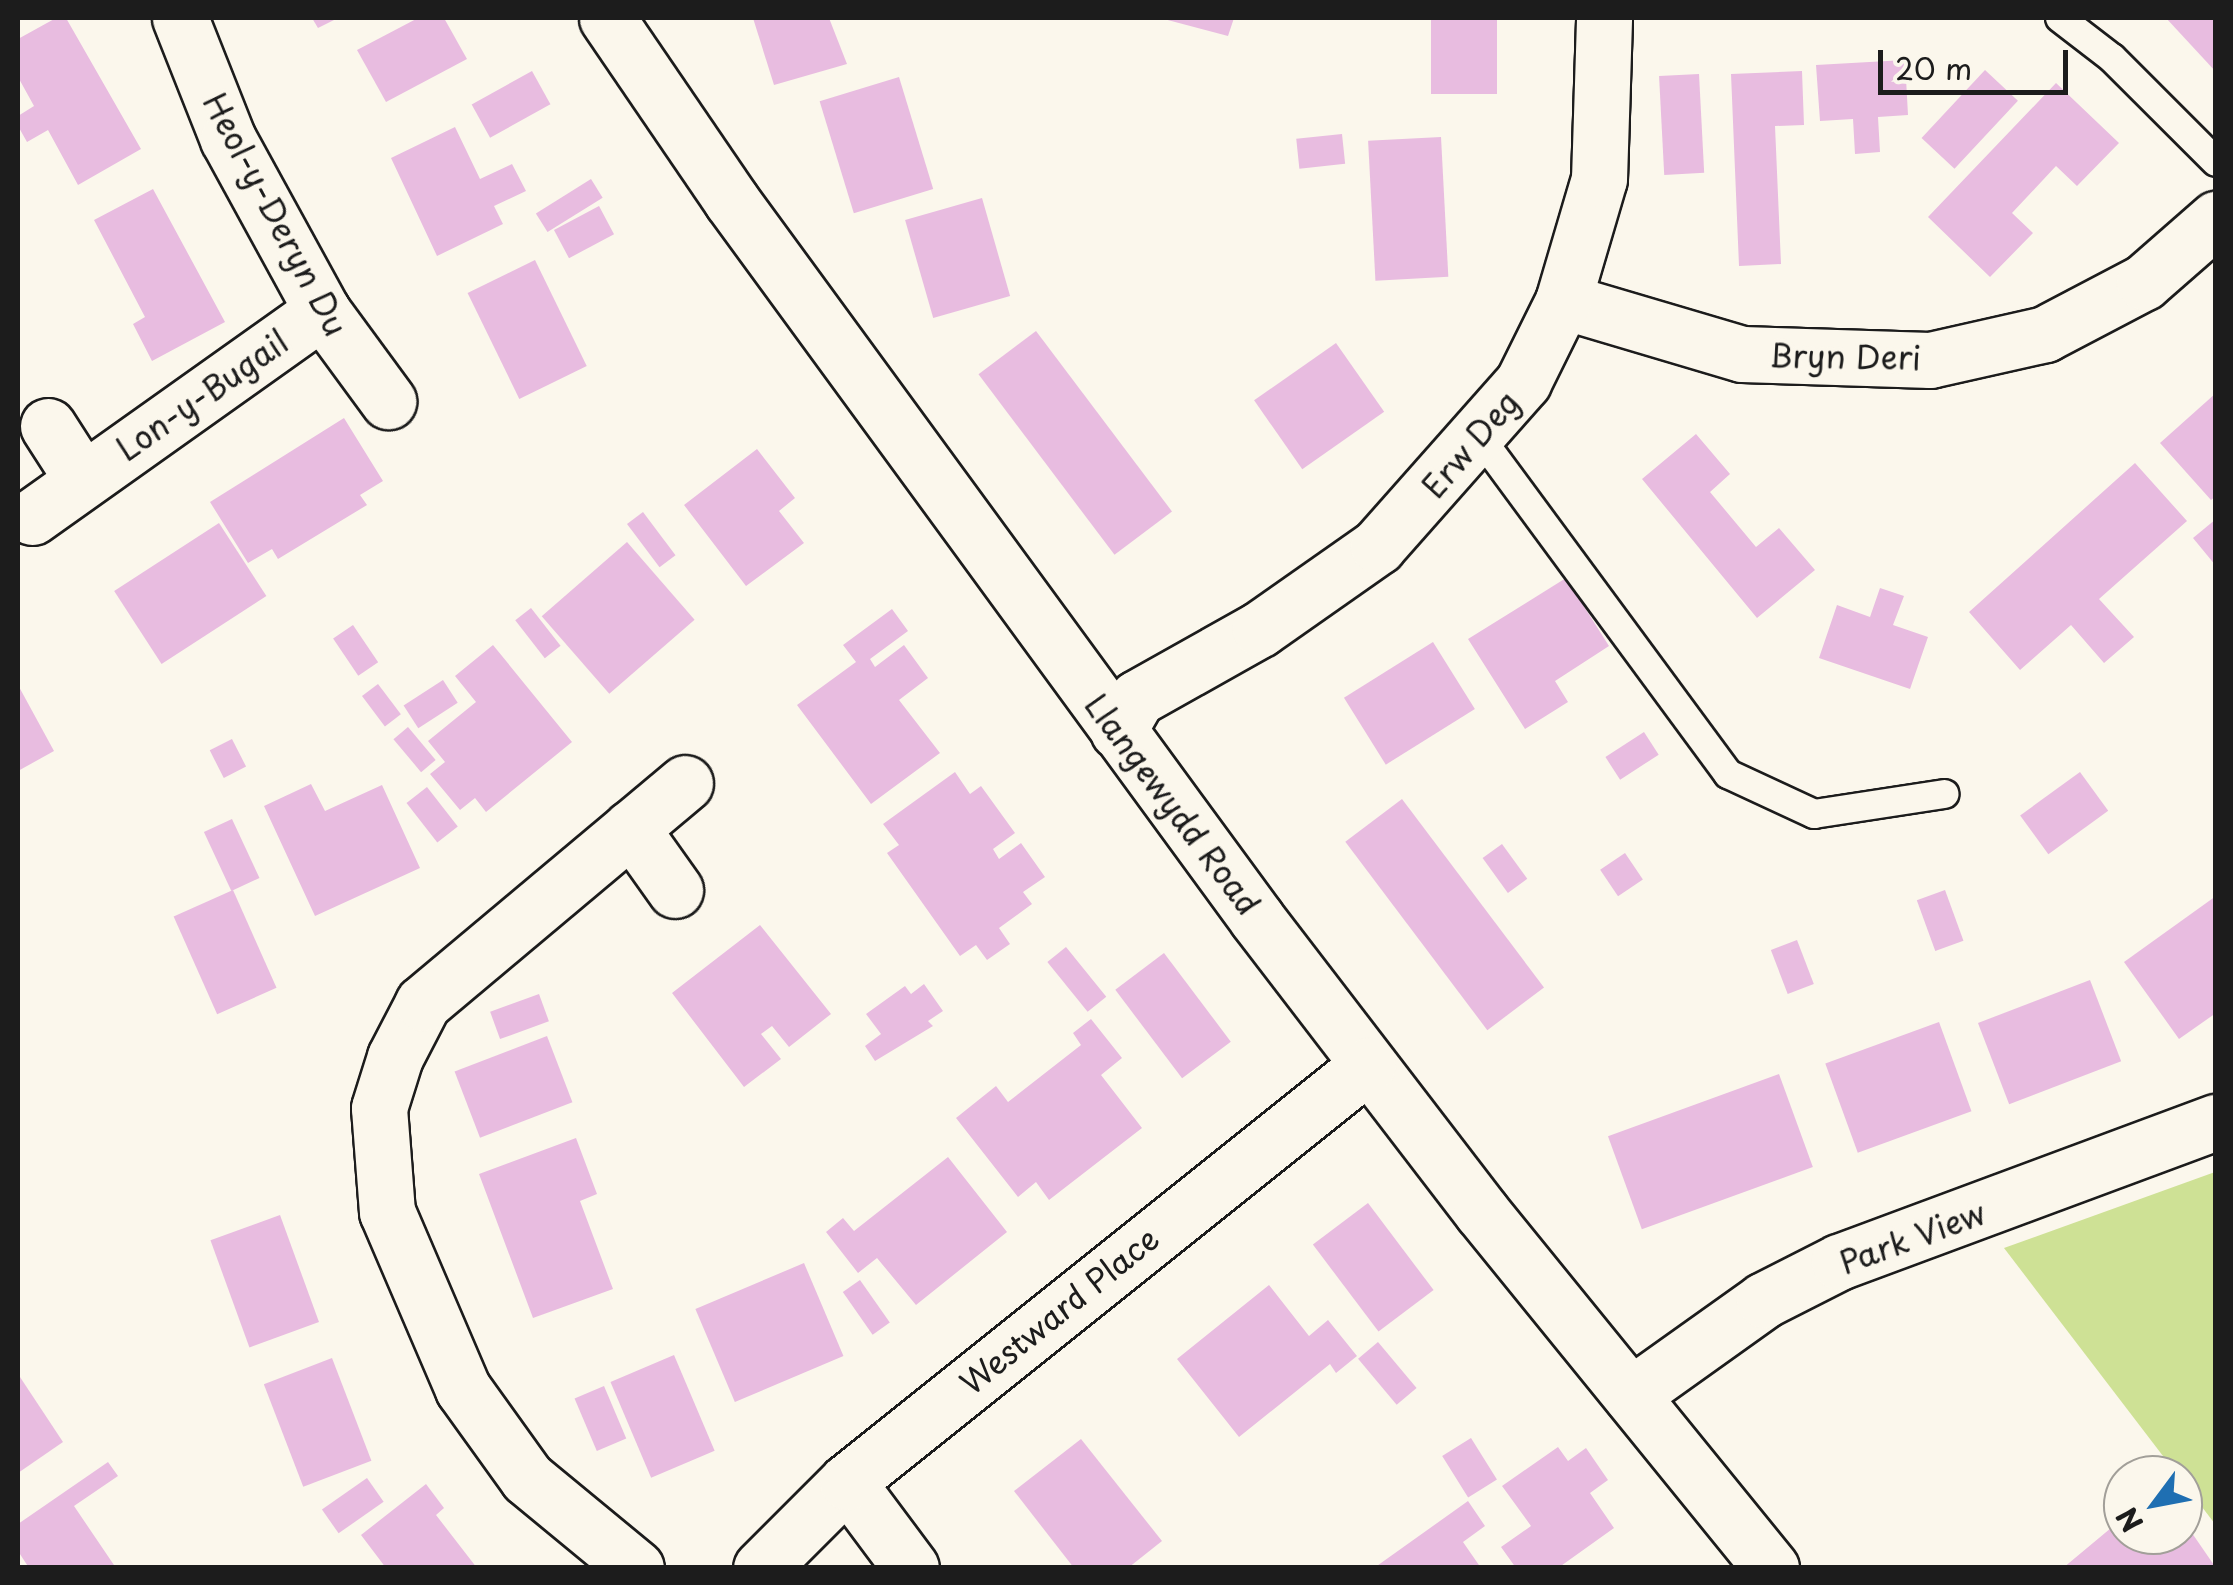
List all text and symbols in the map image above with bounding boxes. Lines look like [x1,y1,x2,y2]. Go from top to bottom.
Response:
scale bar [1883,30,2073,92]
text: 20 m [1895,45,1972,90]
street label: Heol-y-Deryn Du [196,87,356,341]
street label: Lon-y-Bugail [109,322,295,468]
street label: Bryn Deri [1769,335,1921,377]
street label: Erw Deg [1413,382,1527,506]
street label: Llangewydd Road [1077,685,1269,923]
street label: Park View [1833,1193,1991,1281]
street label: Westward Place [951,1218,1167,1402]
north arrow [2103,1455,2203,1555]
text: N [2105,1499,2153,1541]

